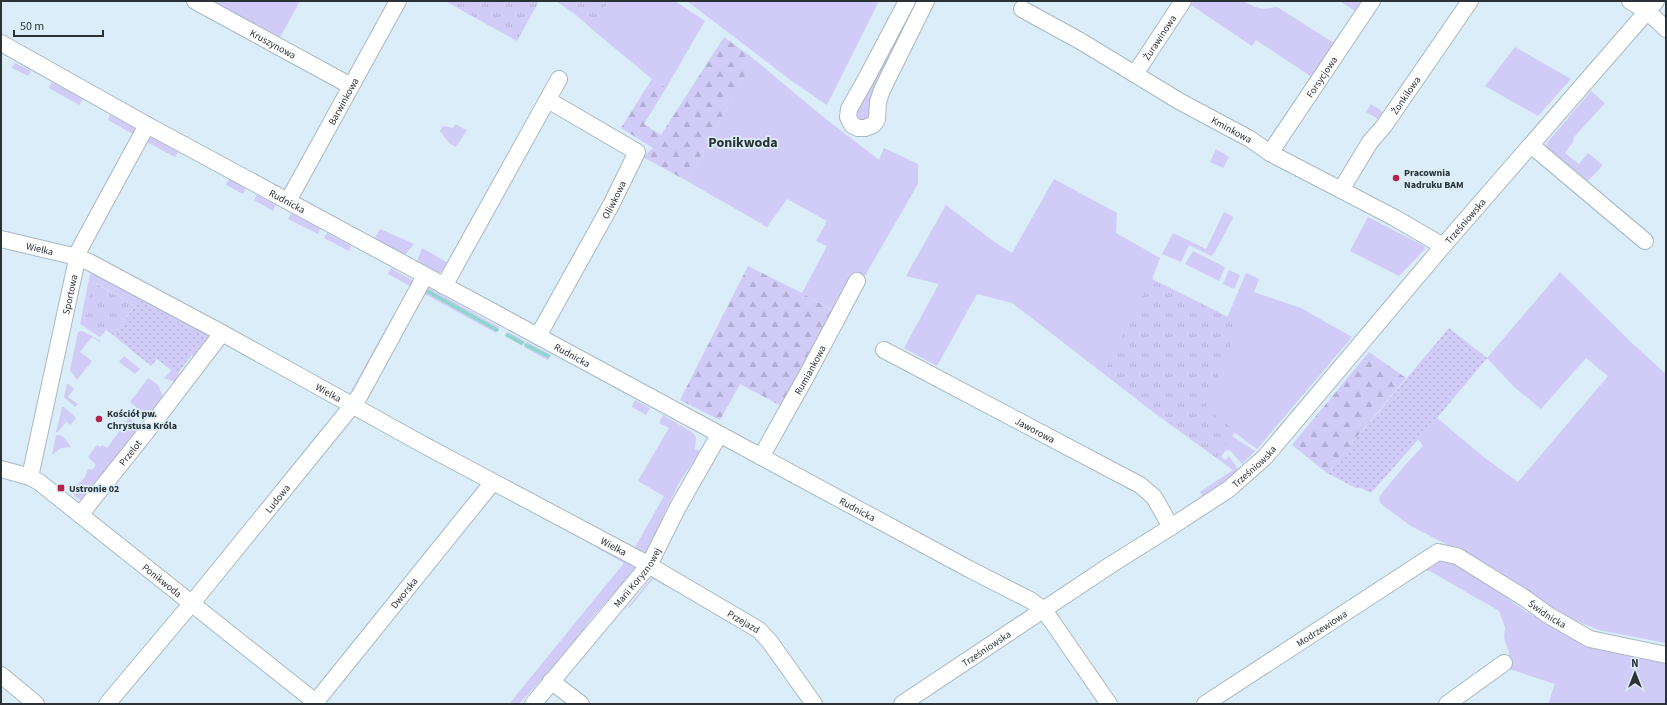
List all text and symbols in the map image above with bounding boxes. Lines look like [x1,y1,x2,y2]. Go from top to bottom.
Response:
scale bar [14,12,103,38]
street label: Żurawinowa [1140,12,1180,63]
text: 50 m [20,18,44,35]
street label: Kruszynowa [247,26,298,63]
street label: Forsycjowa [1303,54,1341,101]
street label: Żonkilowa [1388,74,1424,117]
street label: Barwinkowa [325,75,362,128]
street label: Kminkowa [1209,114,1254,147]
district label: Ponikwoda [708,133,778,153]
place label: Pracownia Nadruku BAM [1404,166,1464,192]
marker: Pracownia Nadruku BAM [1391,173,1401,183]
street label: Oliwkowa [599,178,630,222]
street label: Rudnicka [266,186,307,217]
street label: Trześniowska [1442,196,1489,247]
street label: Wielka [25,239,55,259]
street label: Sportowa [59,273,82,316]
street label: Rudnicka [551,340,593,371]
street label: Rumiankowa [791,343,830,398]
street label: Wielka [313,380,344,406]
place label: Kościół pw. Chrystusa Króla [107,407,177,433]
marker: Kościół pw. Chrystusa Króla [94,414,104,424]
street label: Jaworowa [1012,414,1057,447]
street label: Przelot [116,437,146,469]
street label: Trześniowska [1229,443,1280,491]
place label: Ustronie 02 [69,482,119,496]
street label: Ludowa [262,482,294,516]
marker: Ustronie 02 [56,483,66,493]
street label: Rudnicka [837,494,878,525]
street label: Wielka [598,534,629,560]
street label: Marii Koryznowej [610,545,665,611]
street label: Ponikwoda [139,561,184,601]
street label: Dworska [388,575,421,612]
street label: Świdnicka [1525,597,1569,632]
street label: Przejazd [724,607,762,637]
street label: Modrzewiowa [1294,607,1350,651]
street label: Trześniowska [959,627,1014,670]
north arrow [1615,653,1655,693]
text: N [1631,656,1639,671]

